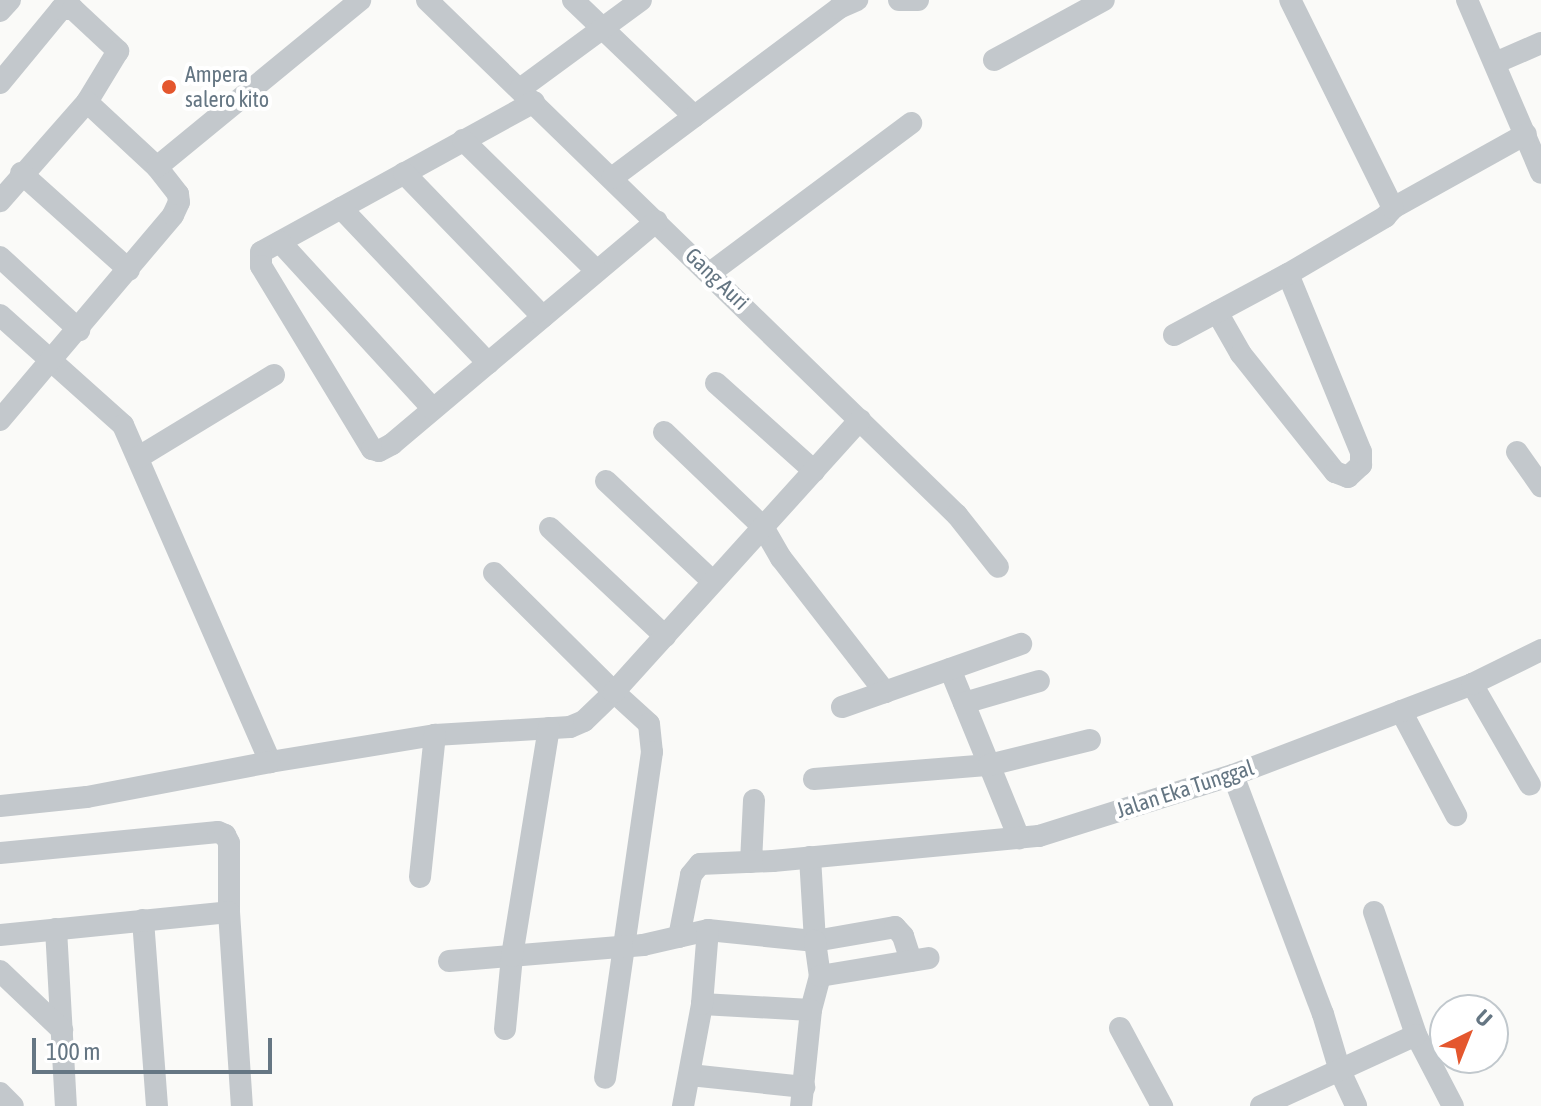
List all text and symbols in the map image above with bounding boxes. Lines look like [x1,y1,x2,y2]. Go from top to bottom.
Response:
place label: Ampera salero kito [185,61,269,112]
marker: Ampera salero kito [160,78,178,96]
street label: Gang Auri [680,242,754,316]
street label: Jalan Eka Tunggal [1113,754,1257,824]
north arrow [1429,994,1509,1074]
text: U [1470,1004,1498,1032]
scale bar [36,1022,276,1072]
text: 100 m [46,1038,100,1065]

